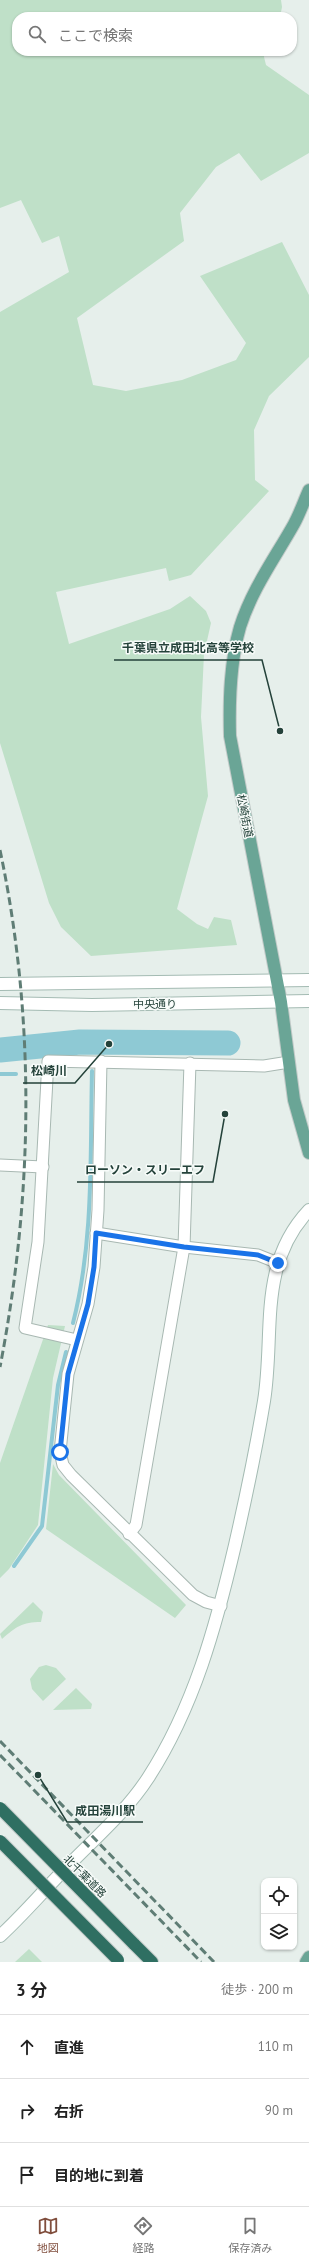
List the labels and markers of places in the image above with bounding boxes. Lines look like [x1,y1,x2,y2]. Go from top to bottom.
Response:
callout: 千葉県立成田北高等学校 [114,636,262,660]
callout: 松崎川 [23,1059,75,1083]
callout: ローソン・スリーエフ [77,1158,213,1182]
callout: 成田湯川駅 [67,1798,143,1822]

